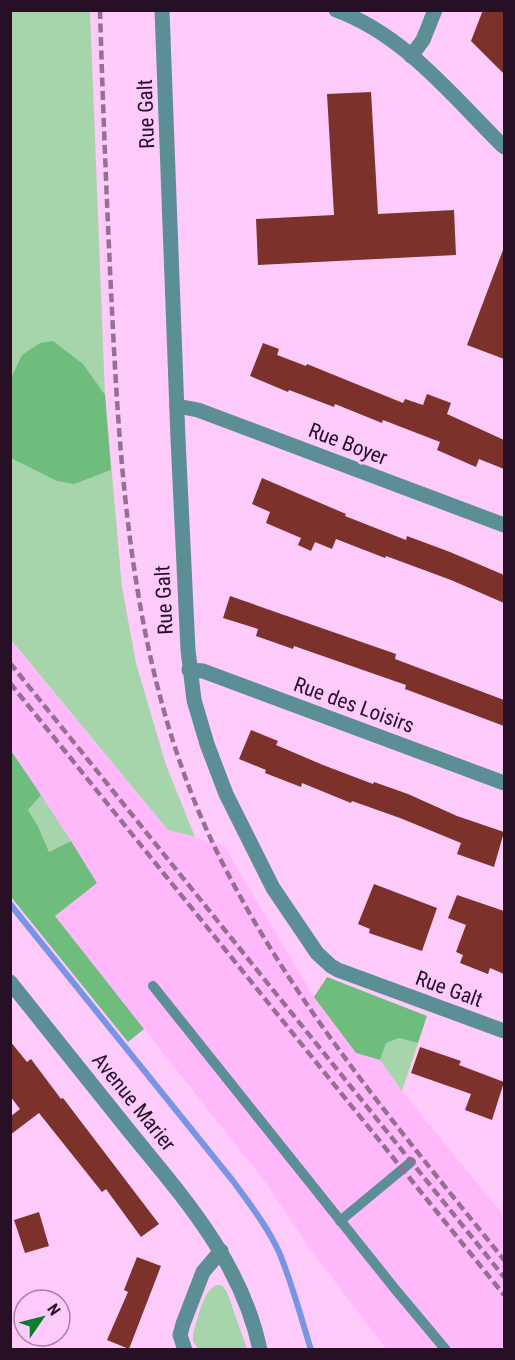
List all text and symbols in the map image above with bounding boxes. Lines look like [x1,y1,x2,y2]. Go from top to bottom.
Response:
street label: Rue Galt [133,79,159,149]
street label: Rue Boyer [305,418,391,470]
street label: Rue Galt [150,565,178,635]
street label: Rue des Loisirs [291,672,417,738]
street label: Rue Galt [412,966,486,1012]
street label: Avenue Marier [87,1048,181,1156]
north arrow [12,1288,72,1348]
text: N [43,1300,64,1319]

